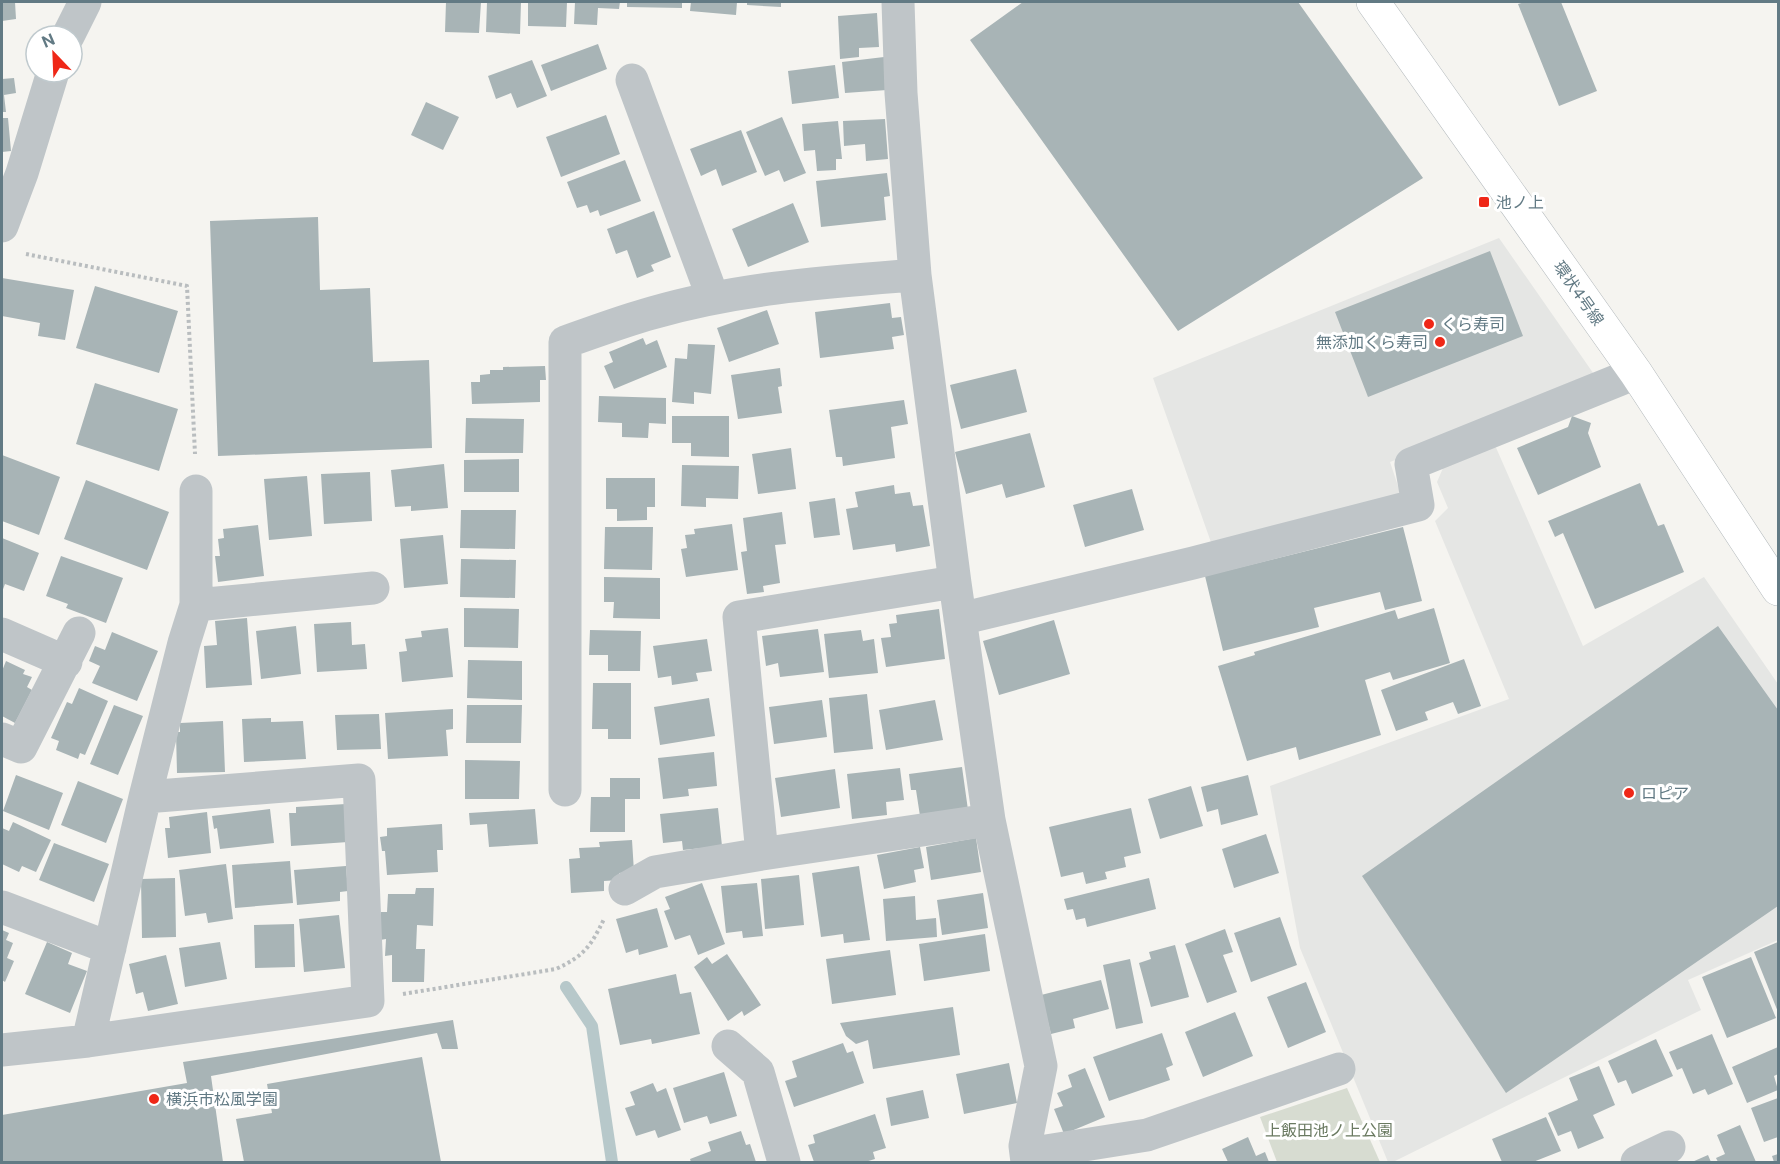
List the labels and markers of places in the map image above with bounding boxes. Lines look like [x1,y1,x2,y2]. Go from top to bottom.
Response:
place label: 池ノ上 [1496,193,1544,212]
marker: 池ノ上 [1477,195,1491,209]
place label: くら寿司 [1441,315,1505,334]
marker: くら寿司 [1422,317,1436,331]
place label: 無添加くら寿司 [1316,333,1428,352]
marker: 無添加くら寿司 [1433,335,1447,349]
place label: ロピア [1641,784,1689,803]
marker: ロピア [1622,786,1636,800]
place label: 横浜市松風学園 [166,1090,278,1109]
marker: 横浜市松風学園 [147,1092,161,1106]

